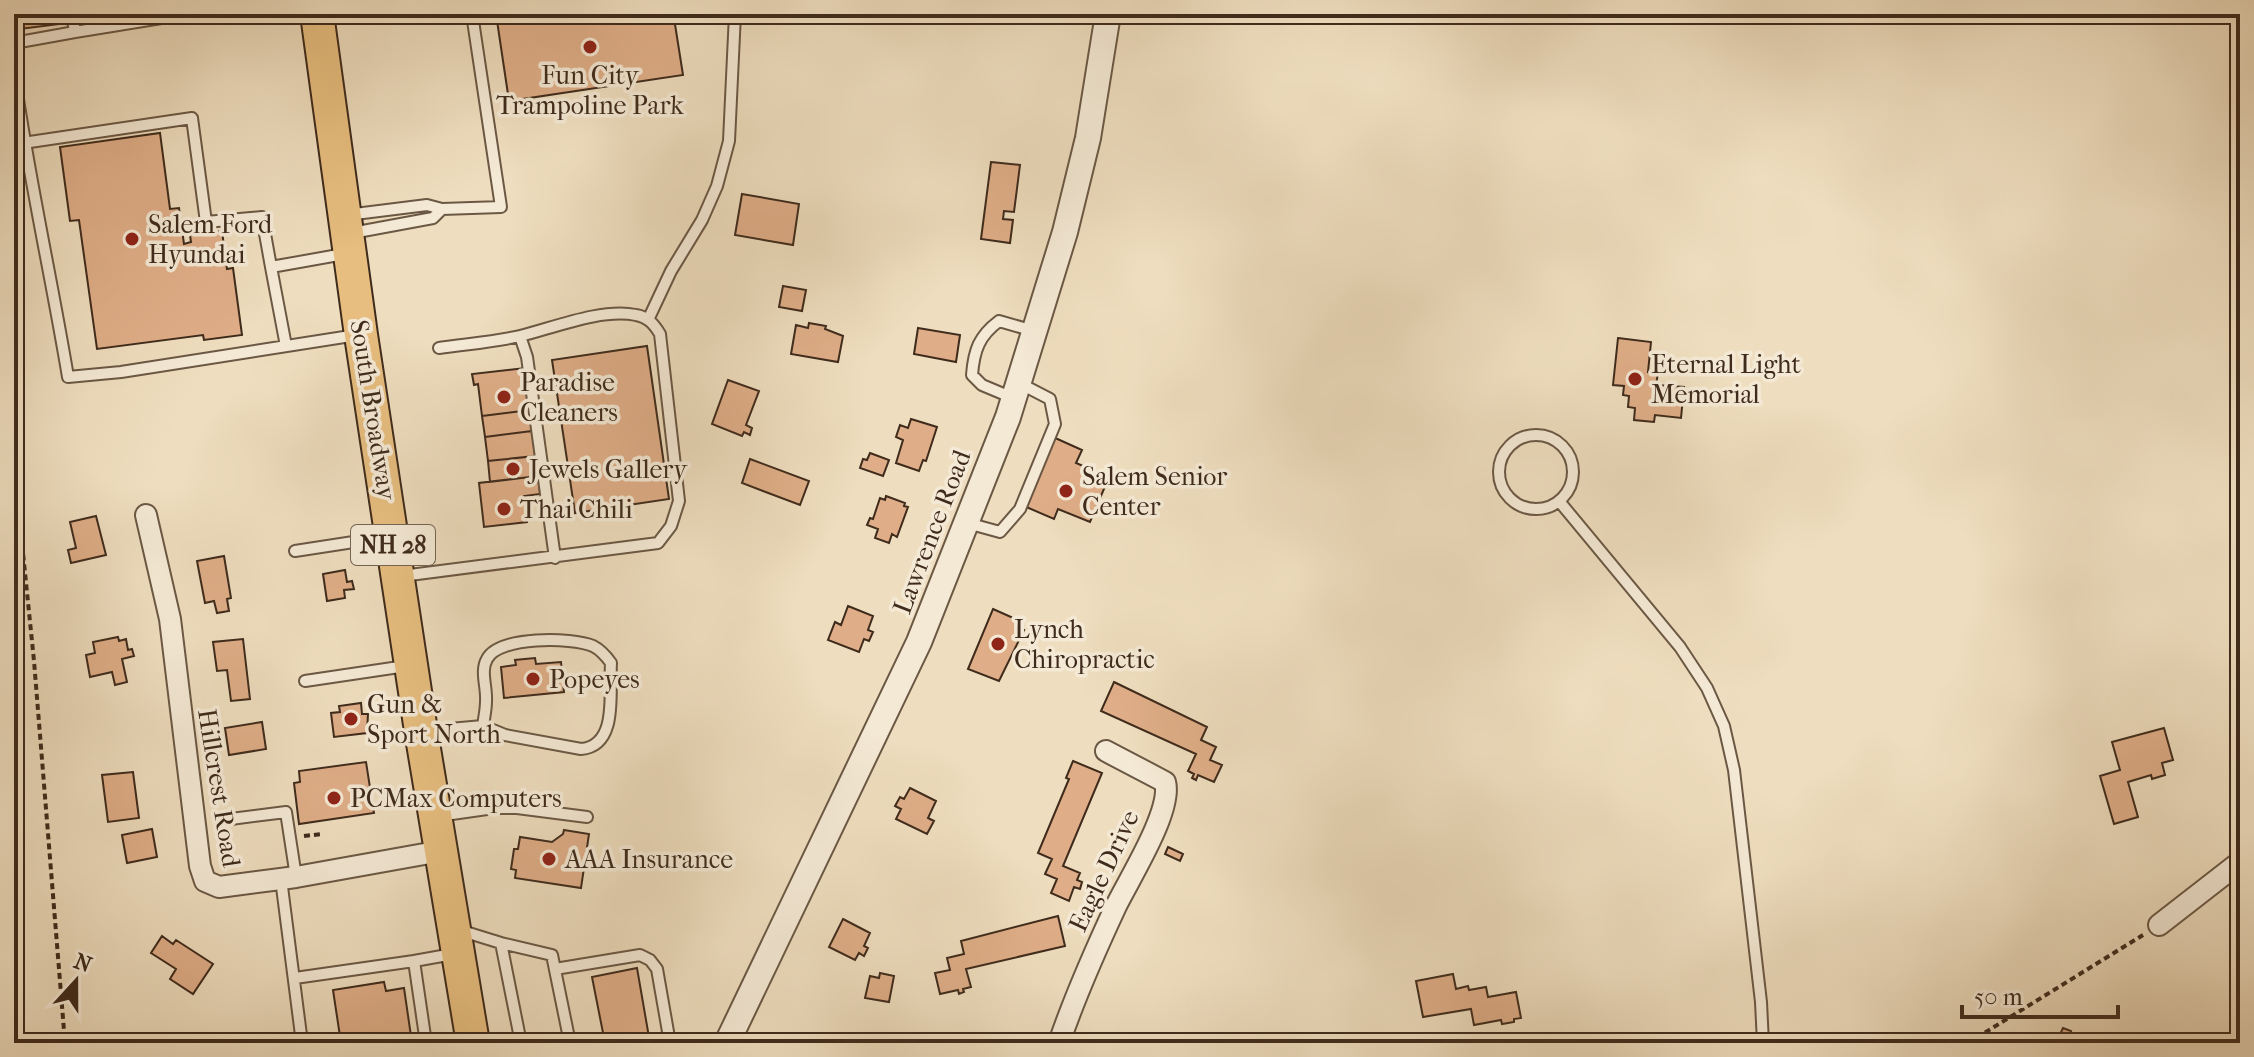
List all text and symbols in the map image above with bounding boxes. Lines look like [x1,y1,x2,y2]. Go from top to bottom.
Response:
marker: Fun City Trampoline Park [581,38,599,56]
place label: Fun City Trampoline Park [496,60,684,121]
place label: Salem Ford Hyundai [148,209,273,270]
marker: Salem Ford Hyundai [123,230,141,248]
street label: South Broadway [343,318,403,503]
place label: Eternal Light Memorial [1651,349,1801,410]
place label: Paradise Cleaners [520,367,618,428]
marker: Eternal Light Memorial [1626,370,1644,388]
marker: Paradise Cleaners [495,388,513,406]
street label: Lawrence Road [887,445,978,618]
place label: Jewels Gallery [527,454,688,485]
marker: Jewels Gallery [504,460,522,478]
place label: Salem Senior Center [1082,461,1227,522]
marker: Salem Senior Center [1057,482,1075,500]
place label: Thai Chili [520,494,633,525]
marker: Thai Chili [495,500,513,518]
road number: NH 28 [351,525,435,565]
place label: Lynch Chiropractic [1014,614,1155,675]
marker: Lynch Chiropractic [989,635,1007,653]
place label: Popeyes [549,664,640,695]
marker: Popeyes [524,670,542,688]
place label: Gun & Sport North [367,689,501,750]
street label: Hillcrest Road [191,707,247,870]
marker: Gun & Sport North [342,710,360,728]
place label: PCMax Computers [350,783,562,814]
marker: PCMax Computers [325,789,343,807]
street label: Eagle Drive [1062,805,1146,937]
place label: AAA Insurance [564,844,733,875]
marker: AAA Insurance [540,850,558,868]
north arrow [36,941,116,1021]
text: N [70,948,96,978]
scale bar [1962,969,2118,1019]
text: 50 m [1974,983,2023,1011]

